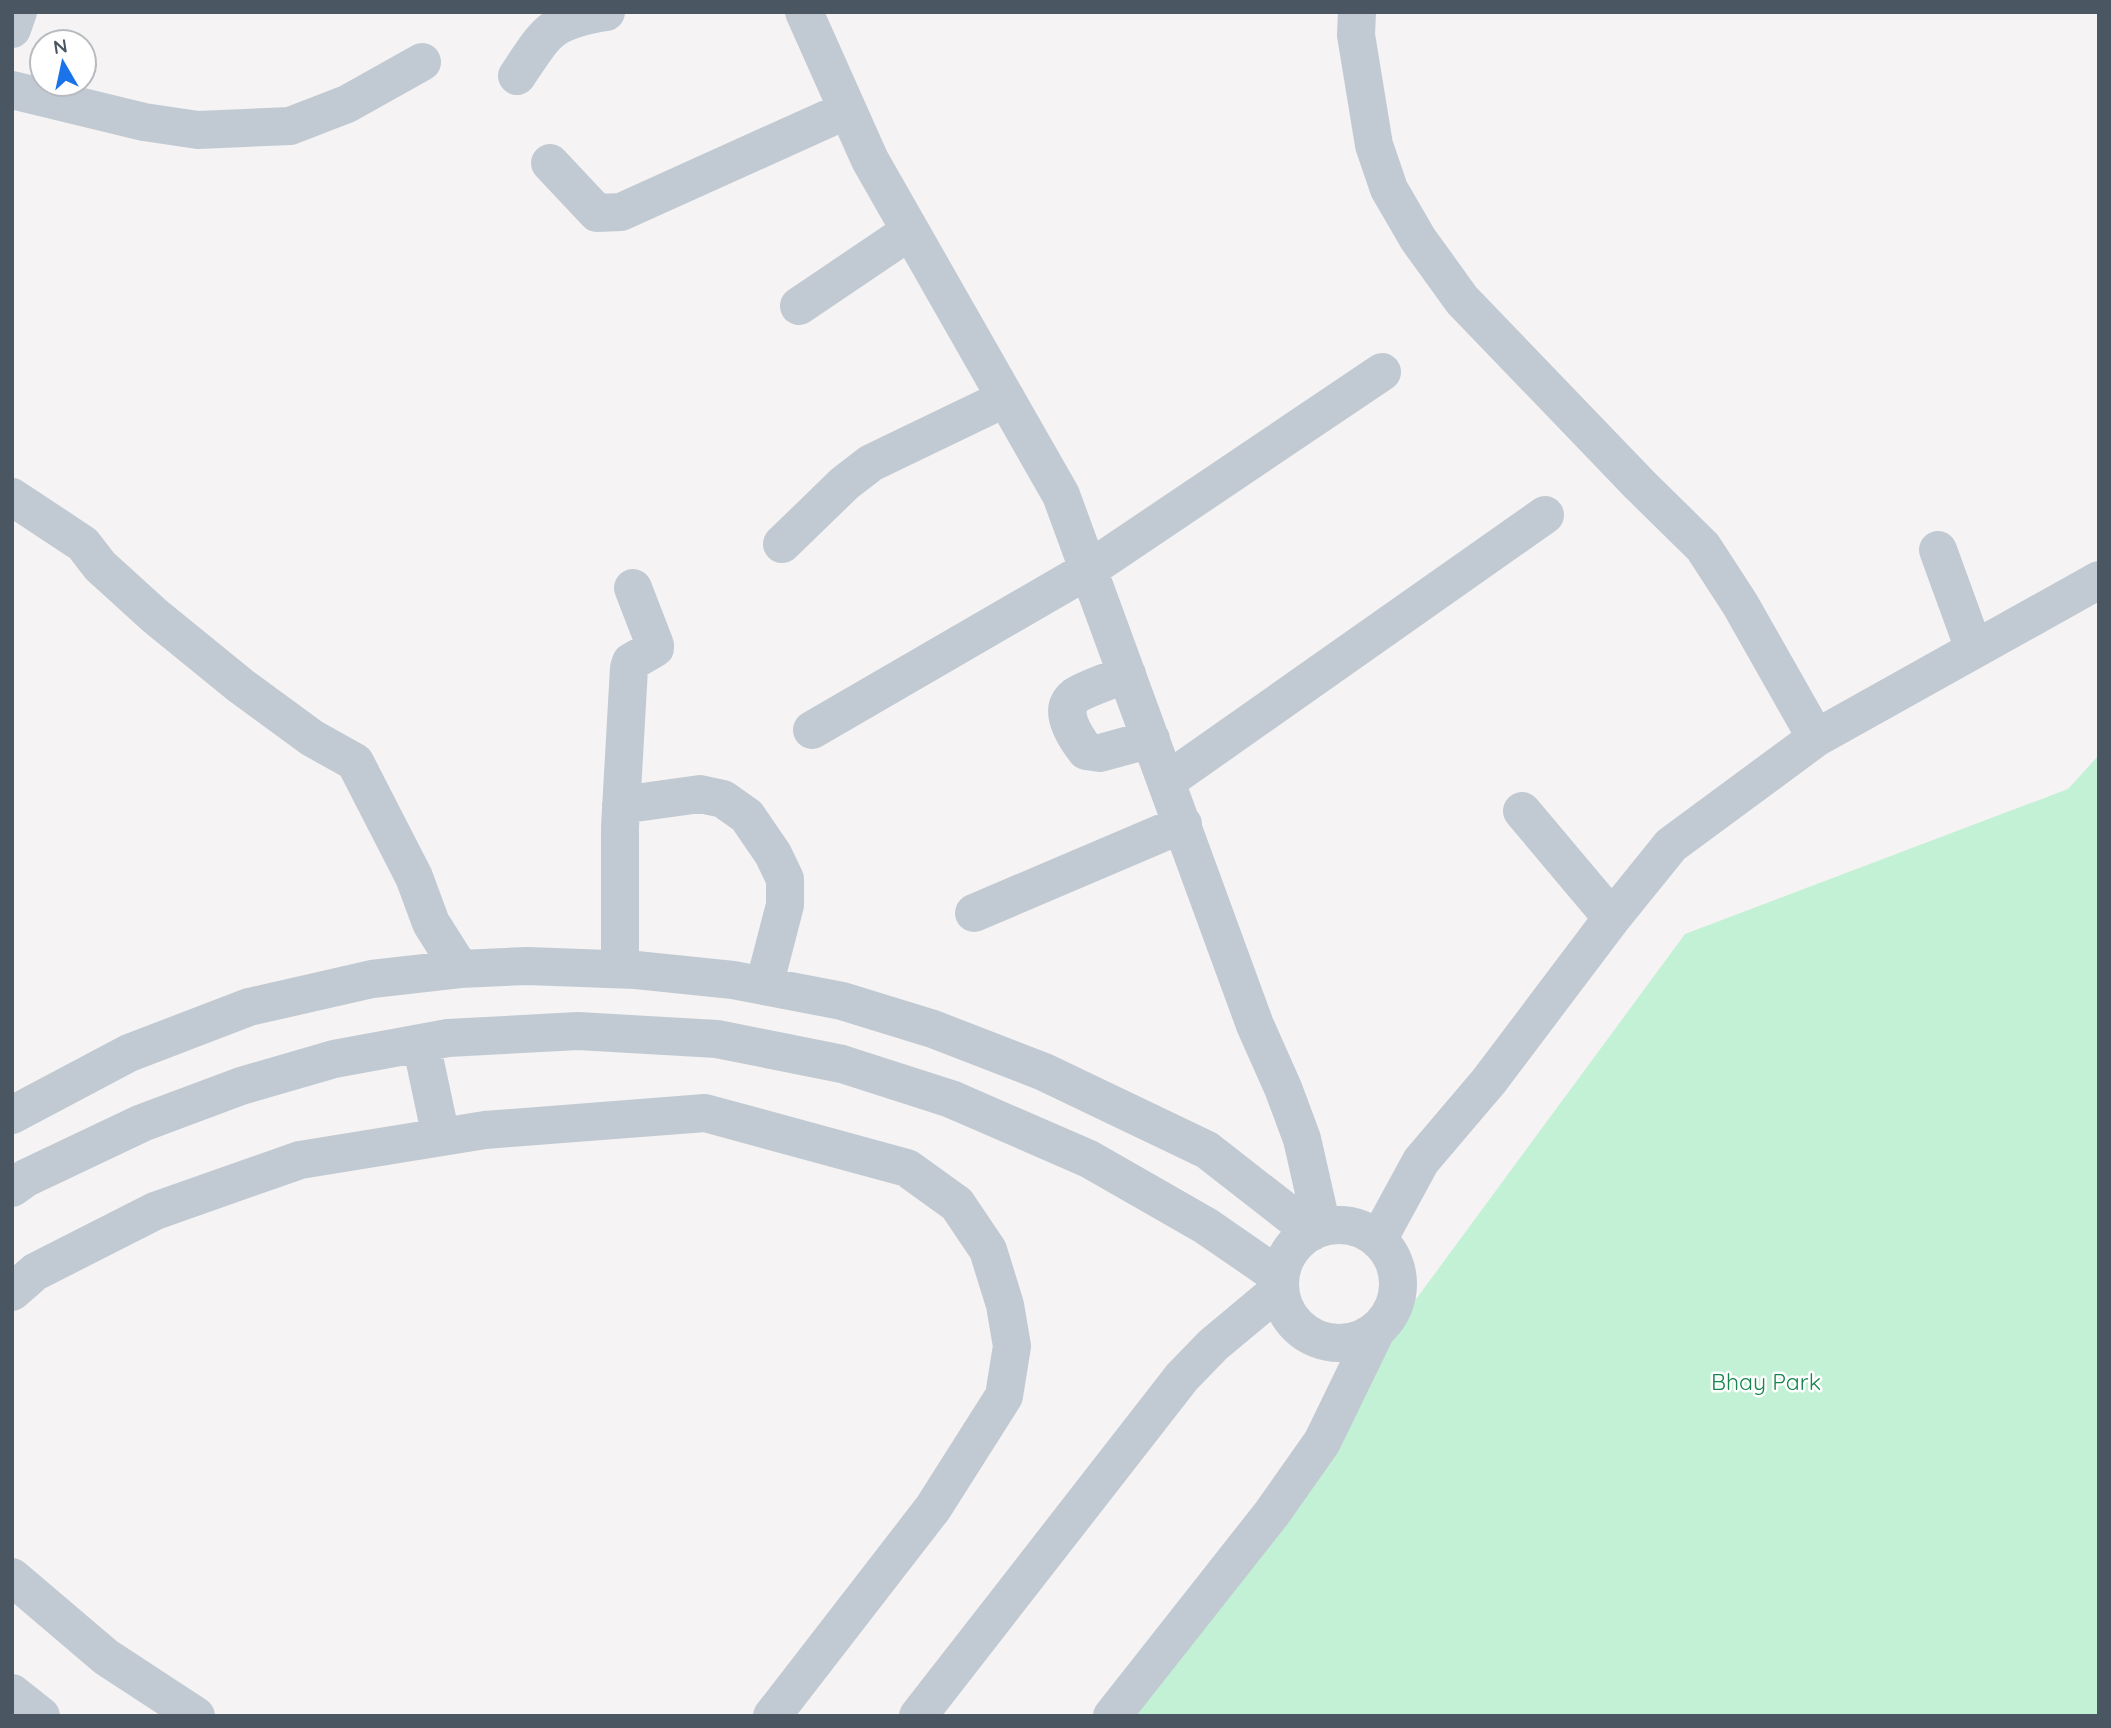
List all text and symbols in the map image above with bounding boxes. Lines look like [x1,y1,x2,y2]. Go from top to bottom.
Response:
north arrow [28,28,98,98]
text: N [52,33,69,59]
park label: Bhay Park [1711,1367,1821,1396]

